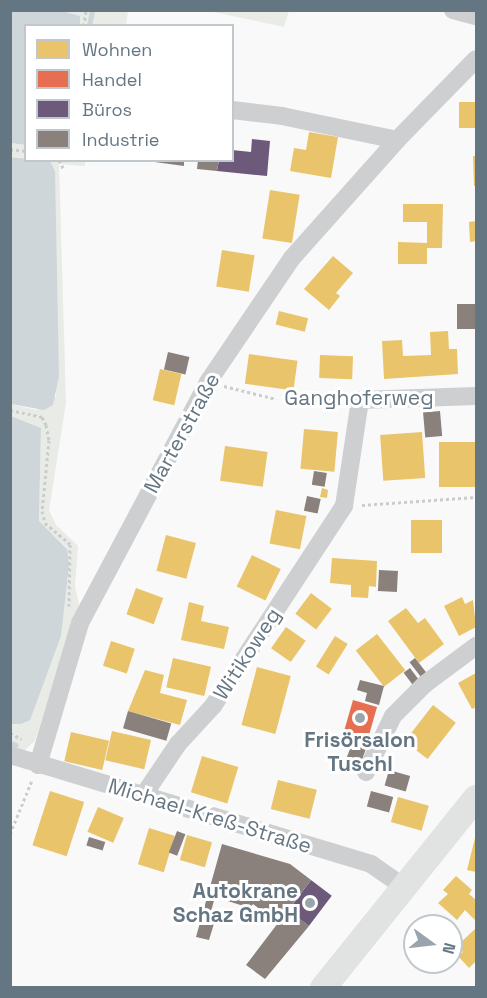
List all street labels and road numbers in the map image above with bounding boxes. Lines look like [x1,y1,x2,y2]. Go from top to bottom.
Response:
street label: Marterstraße [139,369,225,497]
street label: Ganghoferweg [284,385,434,411]
street label: Witikoweg [208,603,286,705]
street label: Michael-Kreß-Straße [105,773,315,859]

